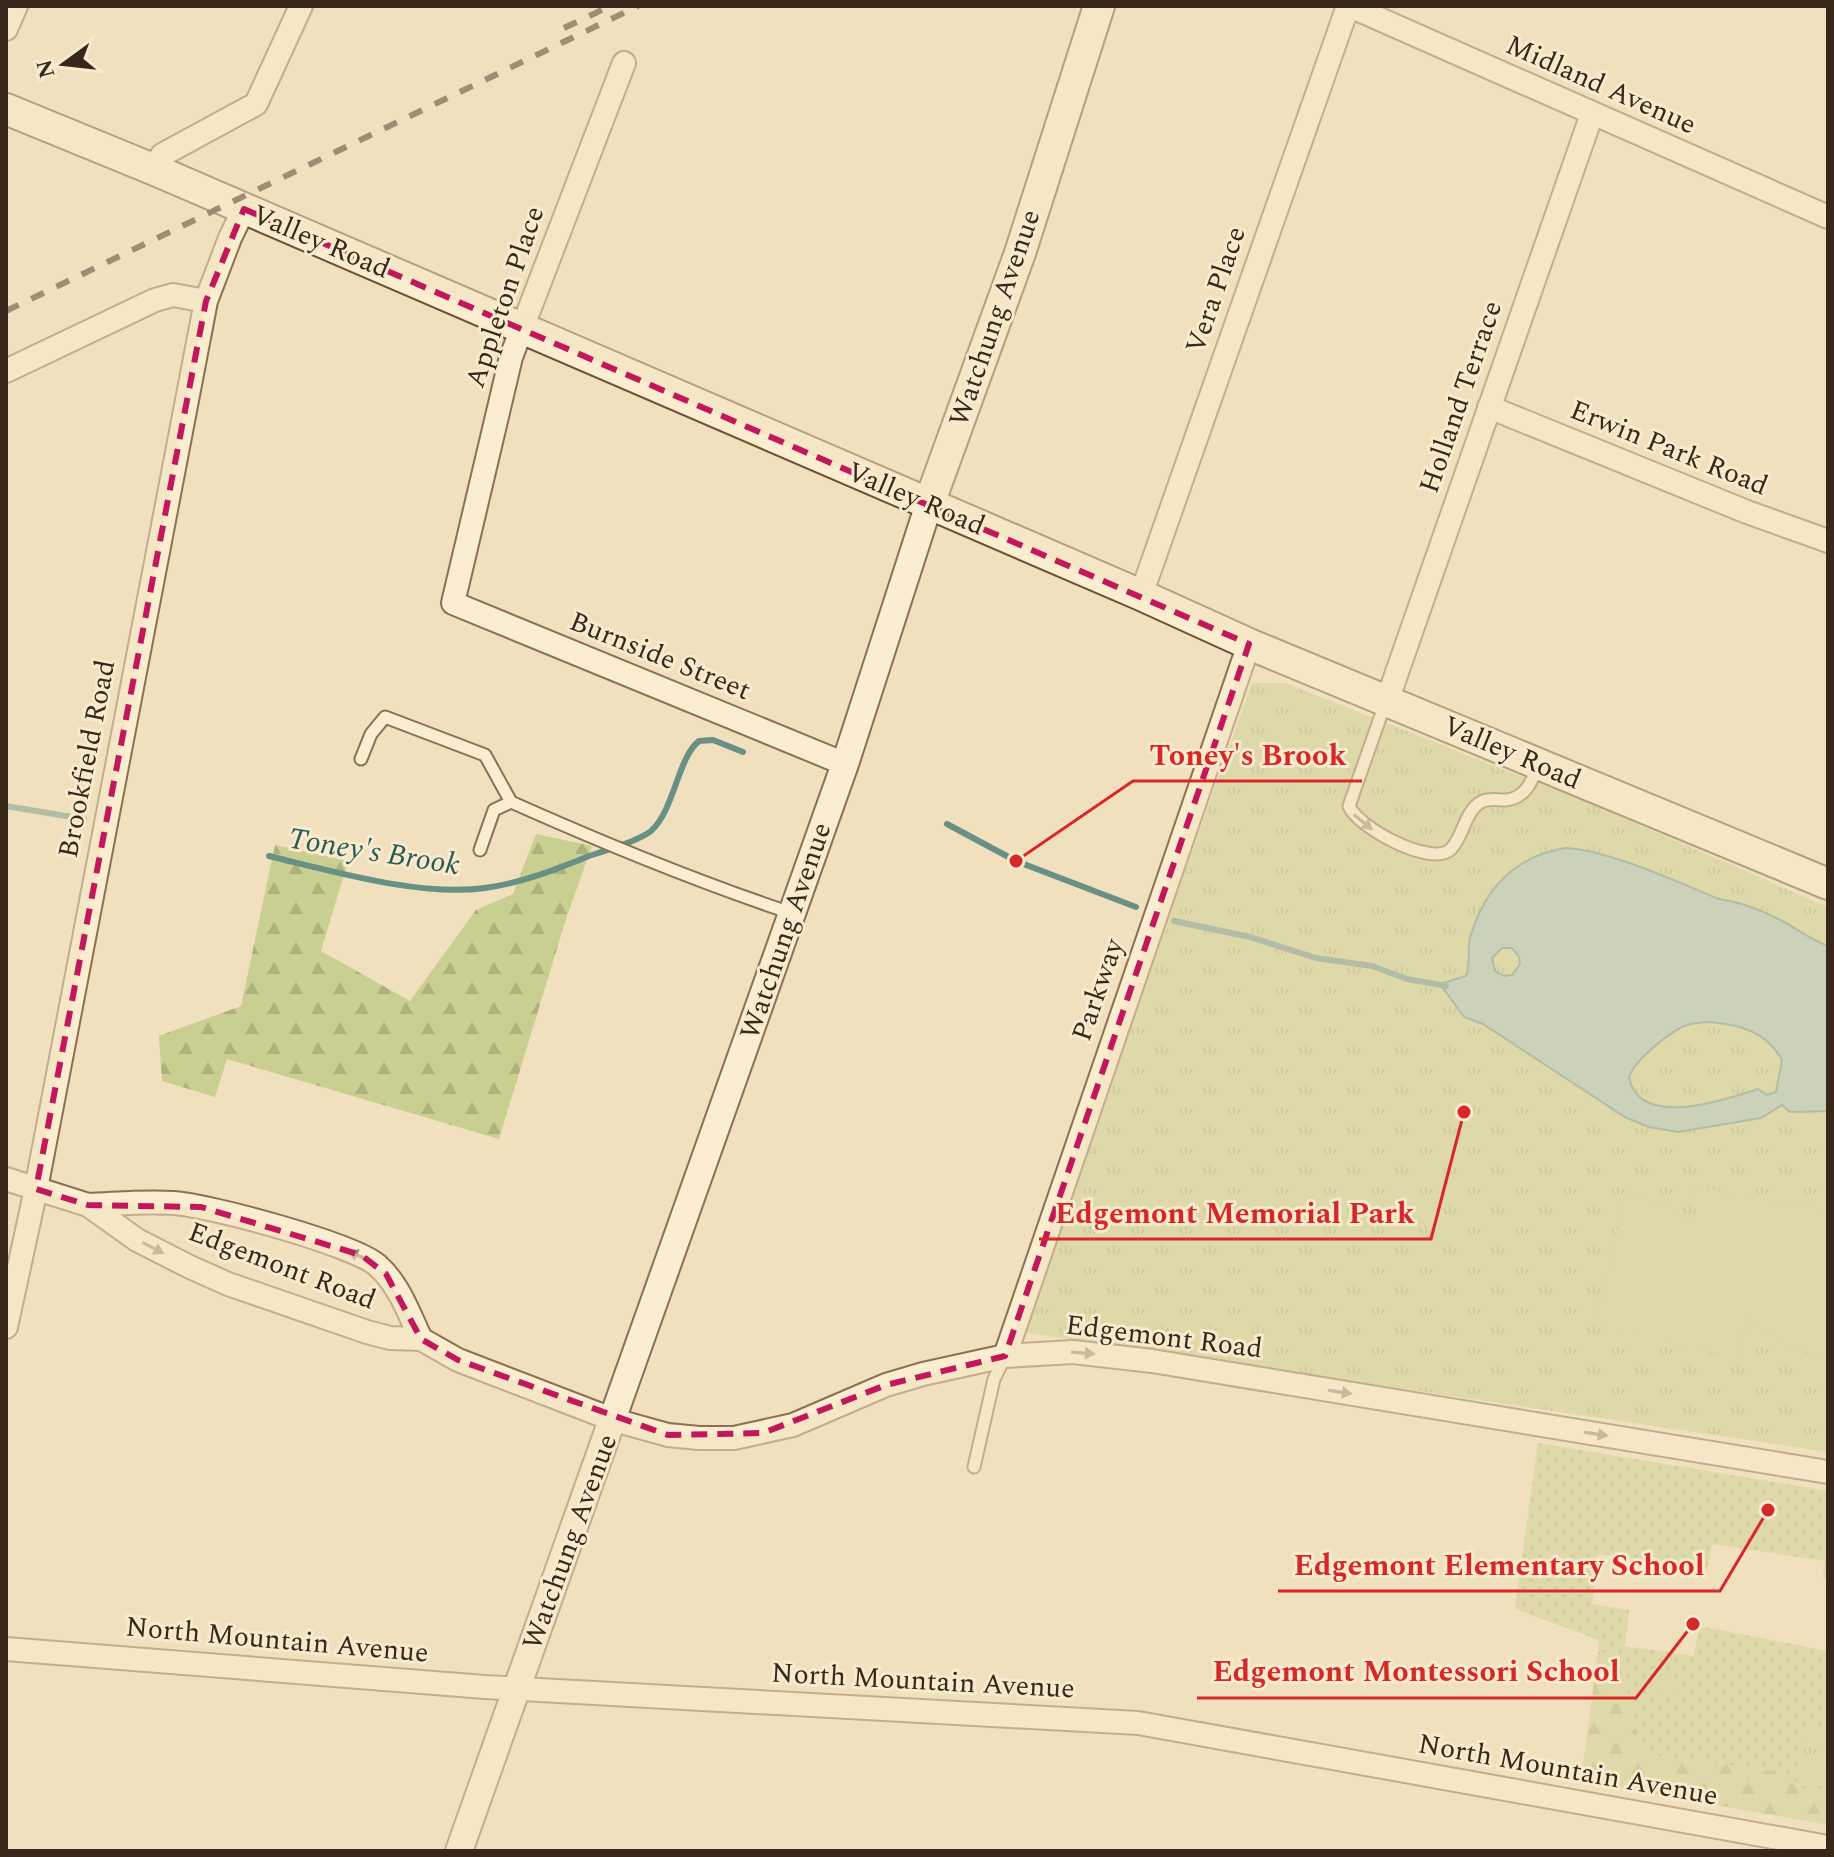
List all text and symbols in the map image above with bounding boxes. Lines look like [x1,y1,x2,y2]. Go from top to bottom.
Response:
north arrow [24,24,104,104]
street label: Midland Avenue [1499,24,1703,146]
text: N [28,56,64,82]
street label: Valley Road [245,194,397,290]
street label: Appleton Place [454,200,556,394]
street label: Watchung Avenue [938,204,1052,432]
street label: Vera Place [1174,221,1258,359]
street label: Holland Terrace [1408,295,1514,499]
street label: Erwin Park Road [1563,389,1775,507]
street label: Valley Road [840,451,992,547]
street label: Burnside Street [563,600,757,712]
street label: Brookfield Road [47,656,127,862]
street label: Valley Road [1436,705,1588,801]
callout: Toney's Brook [1133,727,1362,781]
text: Toney's Brook [1149,733,1347,779]
one-way arrow [1353,814,1373,830]
water label: Toney's Brook [285,816,463,888]
street label: Watchung Avenue [729,817,843,1045]
street label: Parkway [1060,932,1136,1047]
callout: Edgemont Memorial Park [1039,1185,1431,1239]
text: Edgemont Memorial Park [1055,1191,1415,1237]
street label: Edgemont Road [182,1210,382,1322]
one-way arrow [141,1241,164,1254]
one-way arrow [348,1249,371,1263]
street label: Edgemont Road [1063,1304,1265,1370]
one-way arrow [1071,1347,1096,1360]
one-way arrow [1327,1386,1352,1399]
street label: Watchung Avenue [511,1428,629,1656]
one-way arrow [1584,1428,1609,1441]
callout: Edgemont Elementary School [1278,1537,1720,1591]
text: Edgemont Elementary School [1294,1543,1704,1589]
street label: North Mountain Avenue [124,1605,430,1675]
callout: Edgemont Montessori School [1197,1644,1636,1698]
text: Edgemont Montessori School [1212,1649,1620,1695]
street label: North Mountain Avenue [770,1652,1076,1710]
street label: North Mountain Avenue [1415,1722,1721,1818]

